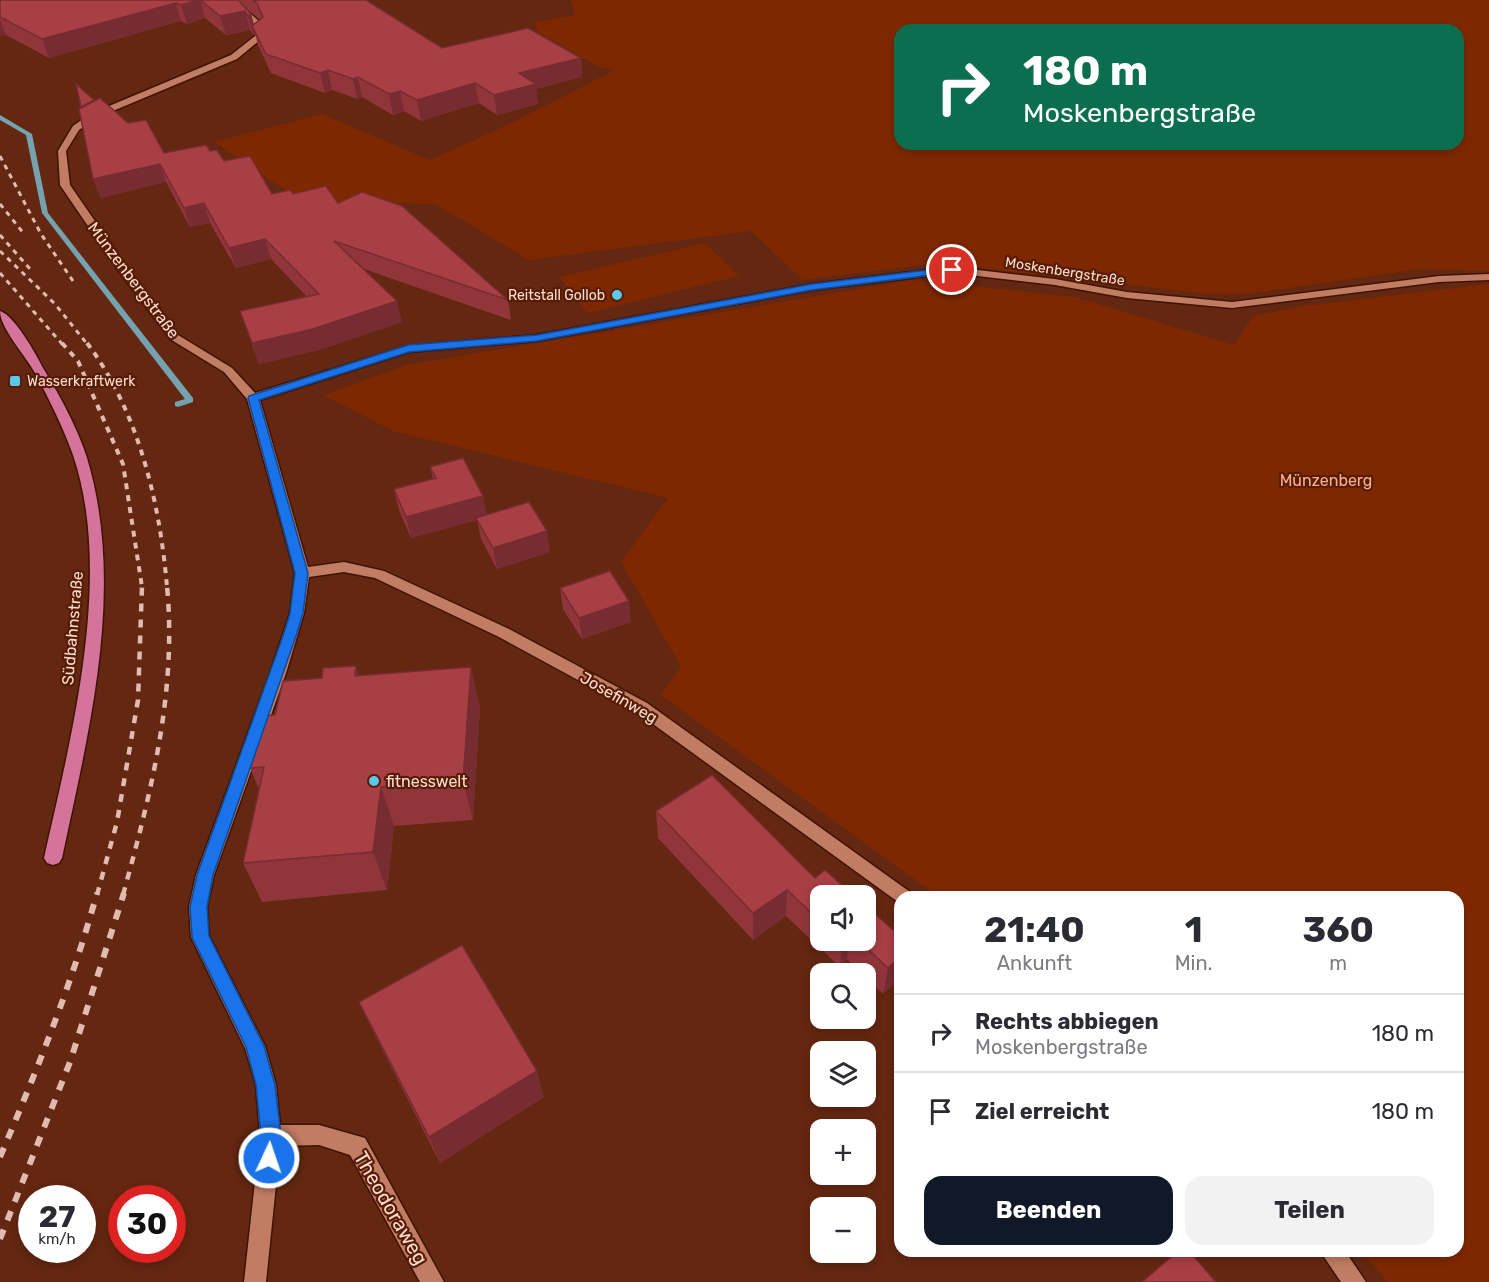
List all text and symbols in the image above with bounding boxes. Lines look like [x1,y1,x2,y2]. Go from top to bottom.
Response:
text: 180 m [1023,46,1148,96]
icon: right [924,48,1002,126]
text: Moskenbergstraße [1023,97,1256,129]
street label: Münzenbergstraße [84,219,183,342]
pin [926,244,977,295]
icon: arrive [935,253,968,286]
street label: Moskenbergstraße [1004,254,1126,289]
place label: Reitstall Gollob [508,287,605,304]
marker: Reitstall Gollob [610,288,624,302]
place label: Wasserkraftwerk [27,373,136,390]
marker: Wasserkraftwerk [8,374,22,388]
park label: Münzenberg [1280,471,1372,490]
street label: Südbahnstraße [58,570,87,686]
street label: Josefinweg [577,668,661,727]
place label: fitnesswelt [386,772,468,791]
marker: fitnesswelt [367,774,381,788]
map controls [810,885,876,1263]
button: sound [810,885,876,951]
text: 21:40 [984,908,1085,951]
text: 1 [1185,908,1203,951]
text: 360 [1302,908,1374,951]
text: Ankunft [997,951,1072,975]
text: Min. [1175,951,1213,975]
text: m [1329,951,1347,975]
button: search [810,963,876,1029]
text: Rechts abbiegen [975,1008,1159,1035]
icon: right [924,1017,957,1050]
text: 180 m [1372,1020,1434,1047]
text: Moskenbergstraße [975,1035,1148,1059]
button: layers [810,1041,876,1107]
icon: arrive [924,1095,957,1128]
text: Ziel erreicht [975,1098,1109,1125]
text: 180 m [1372,1098,1434,1125]
button: + [810,1119,876,1185]
position arrow [237,1126,301,1190]
street label: Theodoraweg [349,1147,433,1269]
button: Beenden [924,1176,1173,1245]
button: Teilen [1185,1176,1434,1245]
speed limit sign: 30 [108,1185,186,1263]
button: − [810,1197,876,1263]
text: 27 [39,1199,75,1235]
text: km/h [38,1230,76,1248]

